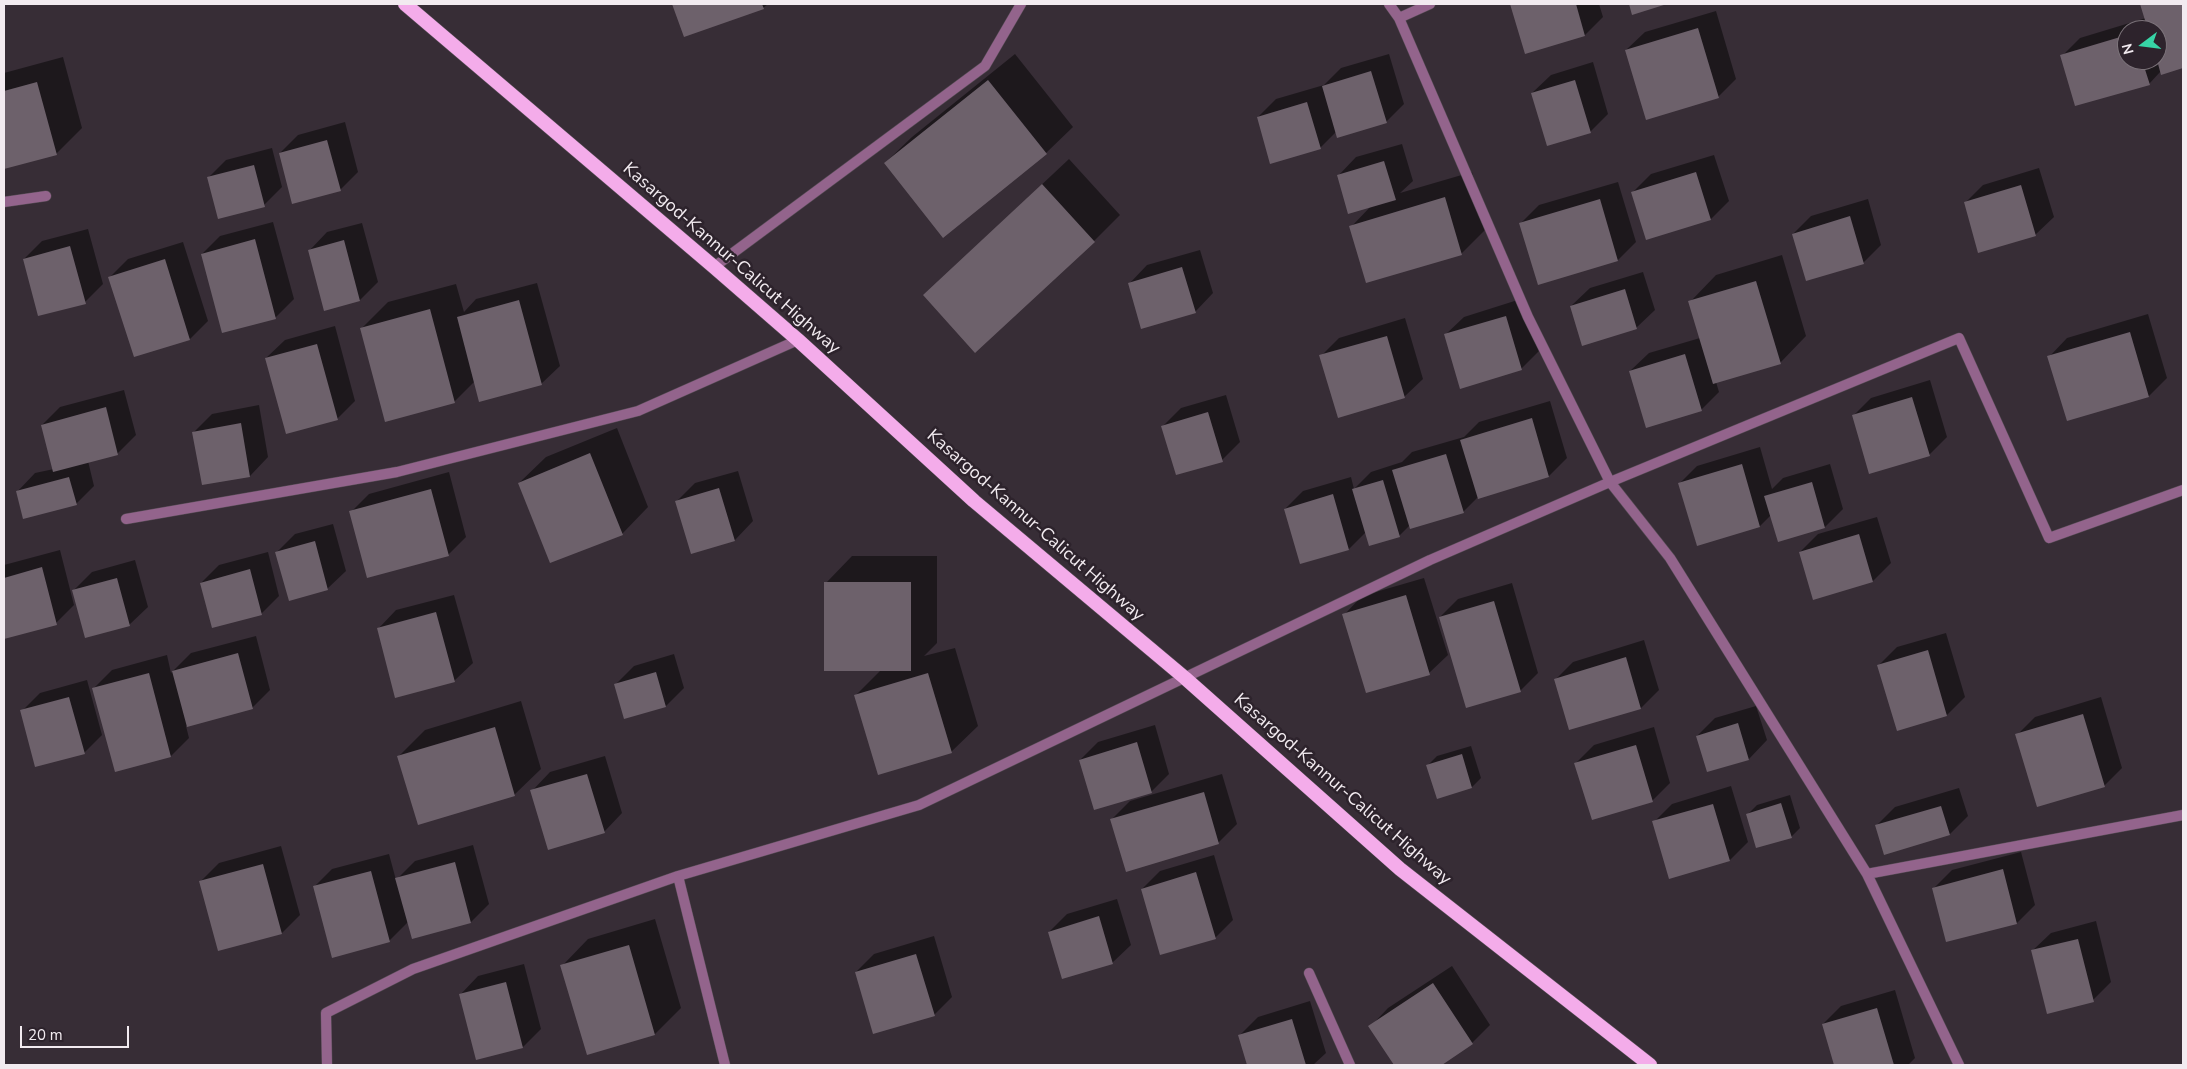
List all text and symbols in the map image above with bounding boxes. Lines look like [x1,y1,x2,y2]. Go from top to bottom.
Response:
north arrow [2117,20,2167,70]
text: N [2117,41,2139,56]
street label: Kasargod-Kannur-Calicut Highway [618,159,844,359]
street label: Kasargod-Kannur-Calicut Highway [922,426,1148,626]
street label: Kasargod-Kannur-Calicut Highway [1229,690,1455,890]
scale bar [22,1016,131,1048]
text: 20 m [28,1025,63,1045]

